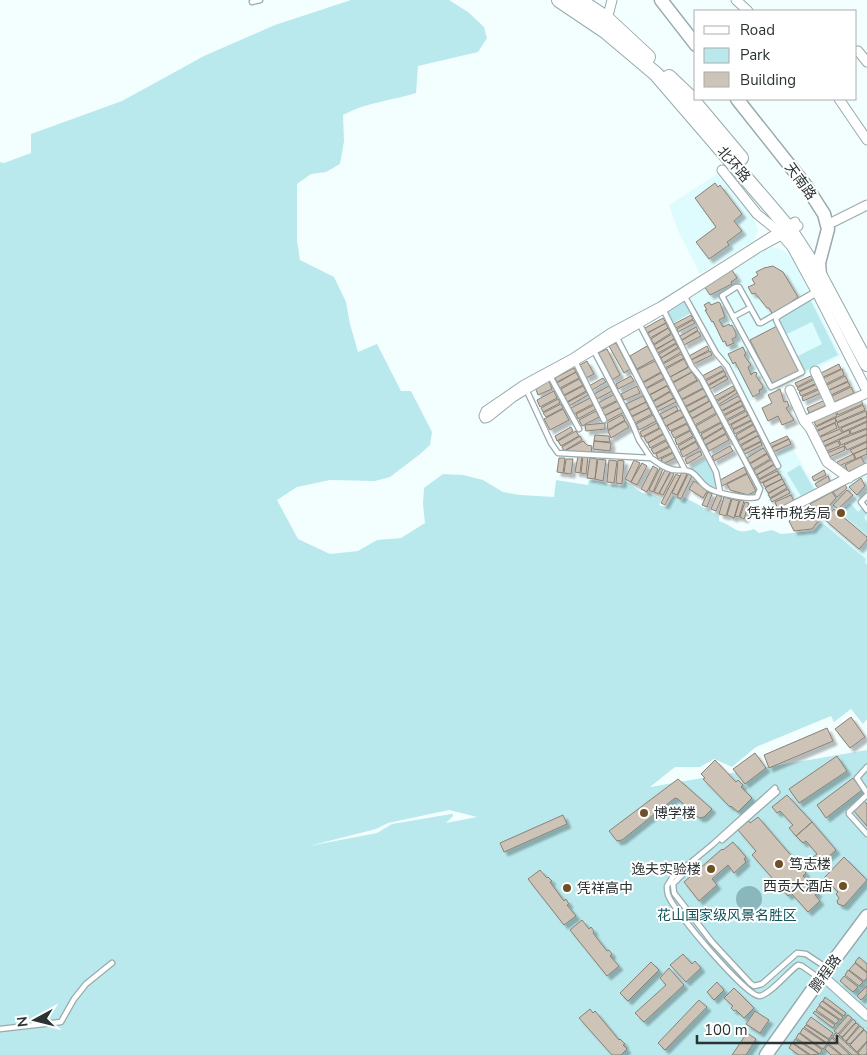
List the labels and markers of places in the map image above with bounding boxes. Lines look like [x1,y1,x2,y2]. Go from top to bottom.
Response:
place label: 凭祥市税务局 [747,504,831,523]
marker: 凭祥市税务局 [835,507,847,519]
place label: 博学楼 [654,804,696,823]
marker: 博学楼 [638,807,650,819]
place label: 笃志楼 [789,855,831,874]
marker: 笃志楼 [773,858,785,870]
place label: 逸夫实验楼 [631,860,701,879]
marker: 逸夫实验楼 [705,863,717,875]
place label: 西贡大酒店 [763,877,833,896]
place label: 凭祥高中 [577,879,633,898]
marker: 西贡大酒店 [837,880,849,892]
marker: 凭祥高中 [561,882,573,894]

